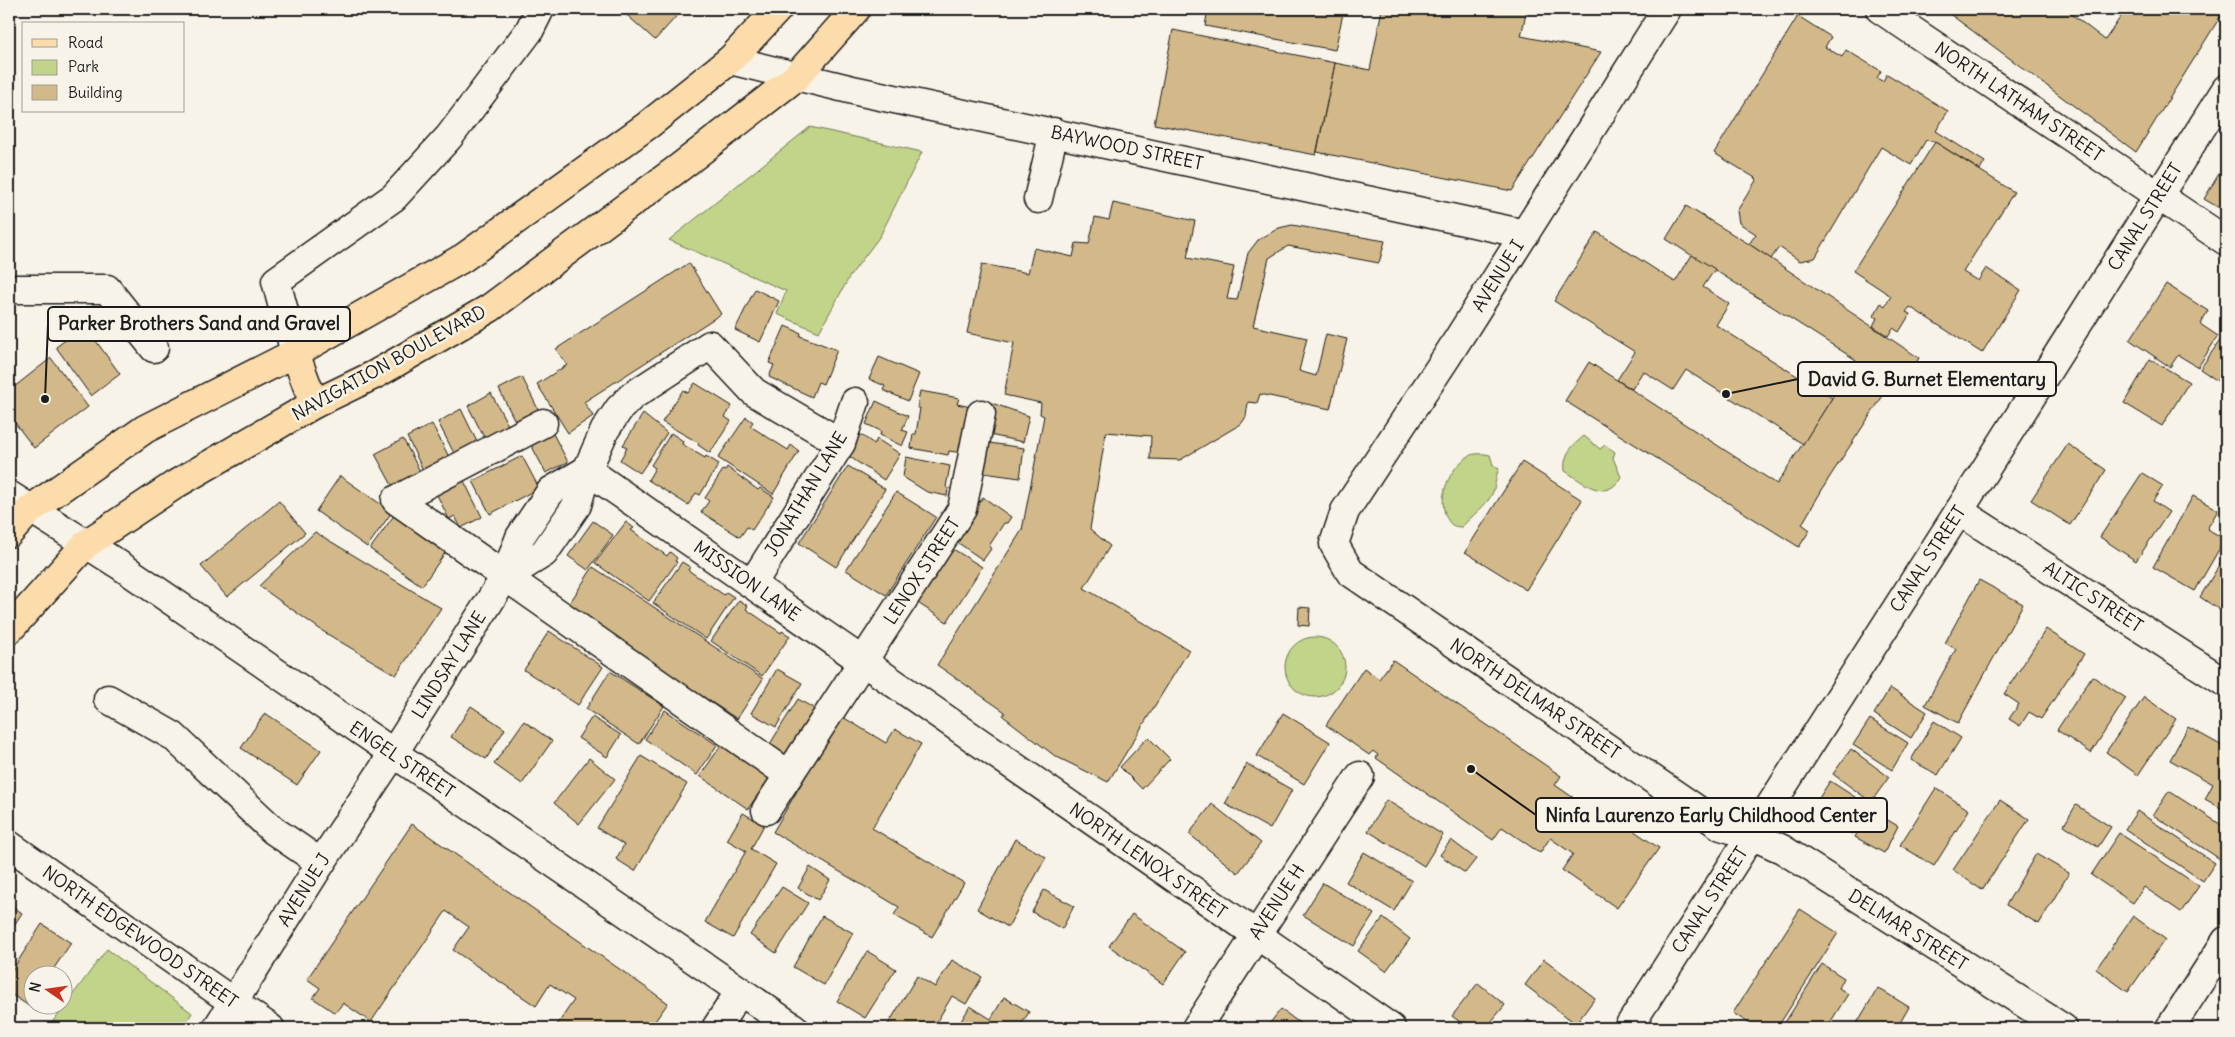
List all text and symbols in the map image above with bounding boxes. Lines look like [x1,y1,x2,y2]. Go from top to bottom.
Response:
legend [22,22,185,112]
text: Road [68,33,103,52]
street label: NORTH LATHAM STREET [1930,36,2108,167]
text: Park [68,57,99,76]
text: Building [68,83,123,102]
street label: BAYWOOD STREET [1049,120,1205,175]
street label: CANAL STREET [2102,159,2187,275]
street label: AVENUE I [1467,235,1529,316]
street label: NAVIGATION BOULEVARD [288,300,490,426]
callout: Parker Brothers Sand and Gravel [48,307,350,341]
text: Parker Brothers Sand and Gravel [58,311,340,335]
callout: David G. Burnet Elementary [1798,362,2056,396]
text: David G. Burnet Elementary [1808,367,2046,391]
street label: JONATHAN LANE [759,427,852,560]
street label: CANAL STREET [1884,501,1971,616]
street label: LENOX STREET [878,513,965,629]
street label: MISSION LANE [689,535,805,626]
street label: ALTIC STREET [2039,556,2147,637]
street label: LINDSAY LANE [406,607,491,723]
street label: NORTH DELMAR STREET [1446,633,1625,764]
street label: ENGEL STREET [345,716,459,803]
street label: NORTH LENOX STREET [1065,797,1232,924]
callout: Ninfa Laurenzo Early Childhood Center [1536,798,1887,832]
text: Ninfa Laurenzo Early Childhood Center [1545,803,1877,827]
street label: CANAL STREET [1666,842,1753,957]
street label: AVENUE J [272,849,335,931]
street label: NORTH EDGEWOOD STREET [38,860,243,1013]
street label: AVENUE H [1244,860,1310,944]
street label: DELMAR STREET [1844,884,1972,975]
north arrow [22,964,72,1014]
text: N [25,980,45,994]

